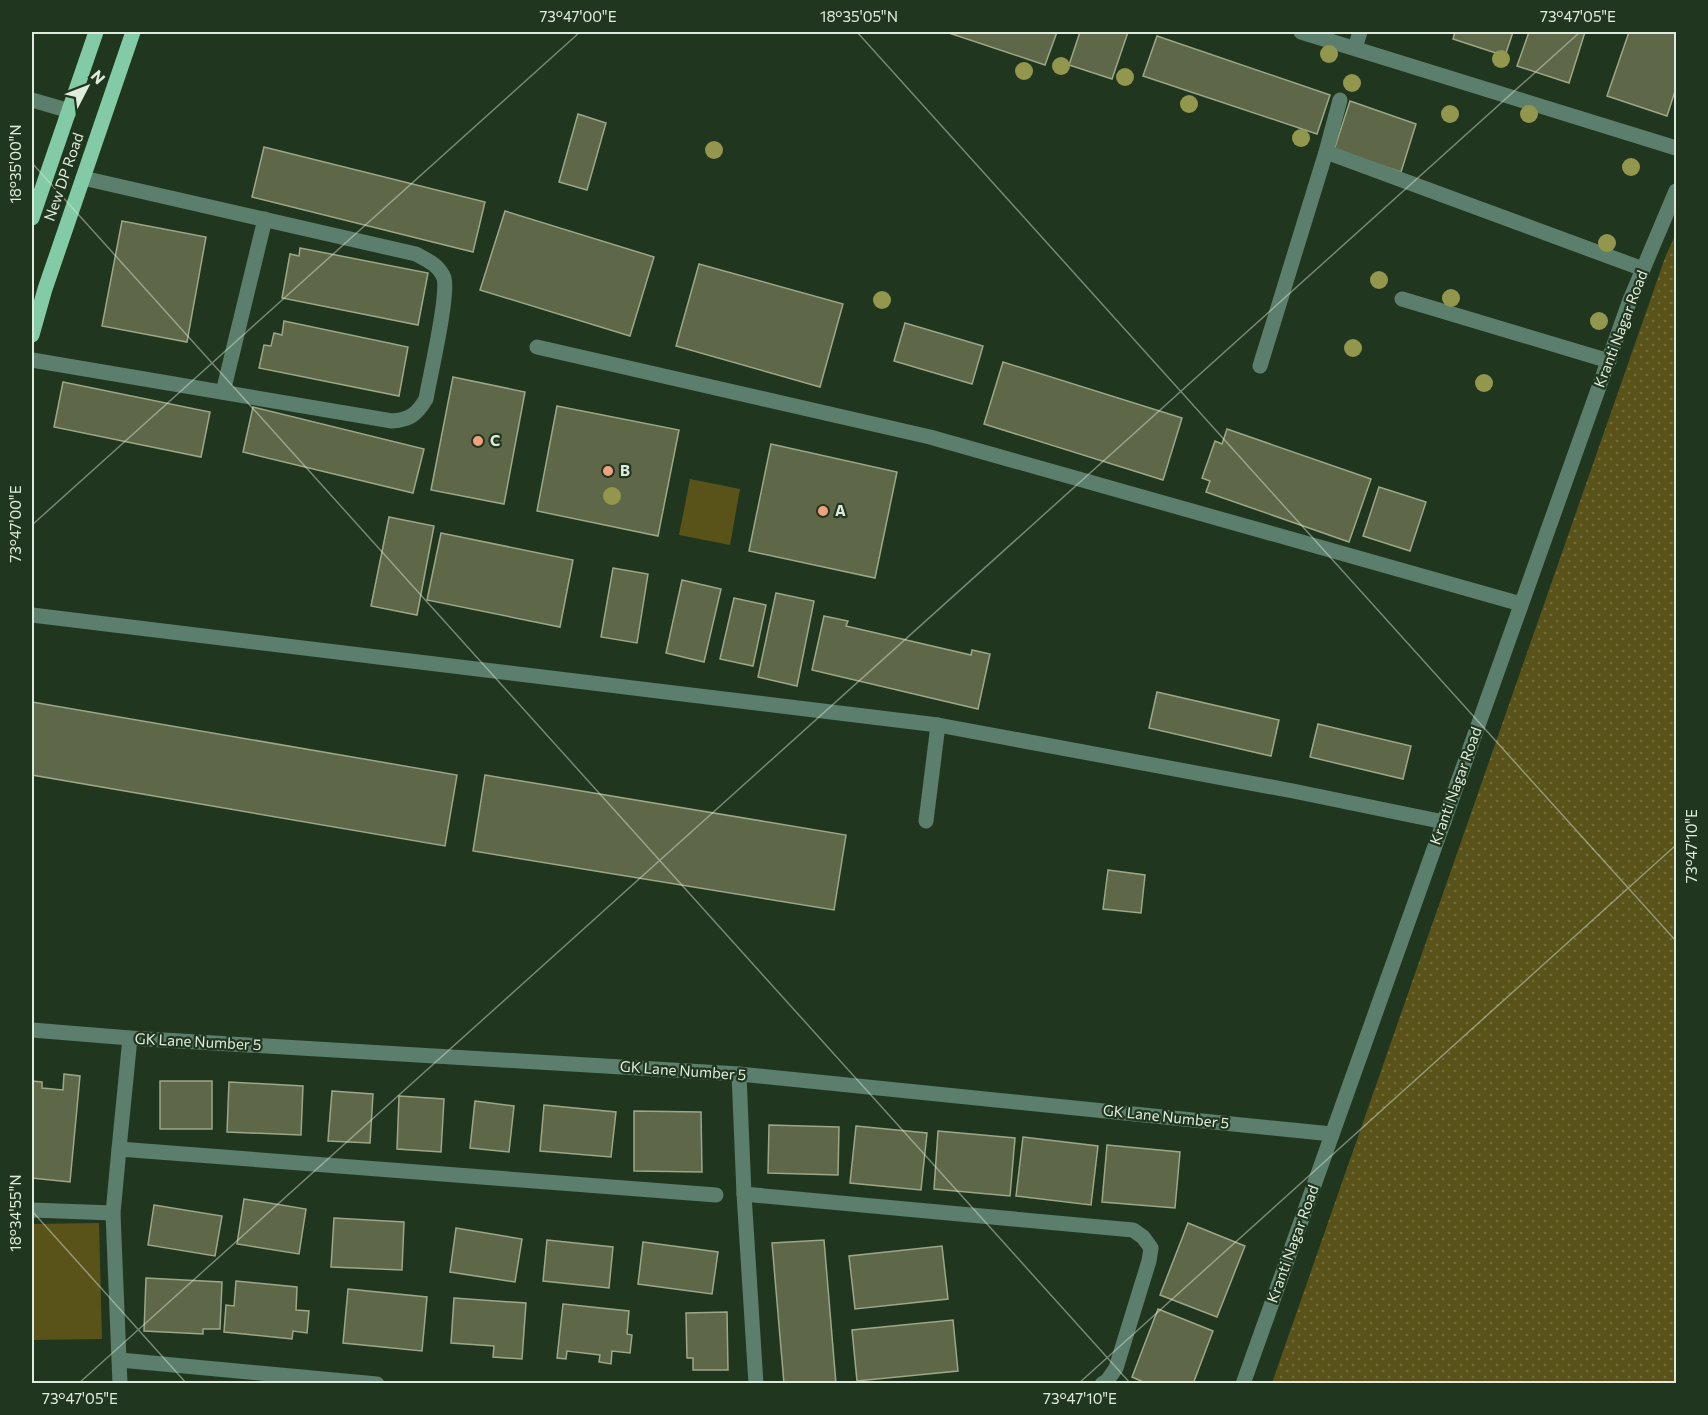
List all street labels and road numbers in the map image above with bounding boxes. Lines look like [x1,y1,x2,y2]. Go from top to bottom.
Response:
street label: New DP Road [40,130,87,223]
street label: Kranti Nagar Road [1589,267,1651,390]
street label: Kranti Nagar Road [1425,724,1485,847]
street label: GK Lane Number 5 [134,1029,262,1053]
street label: GK Lane Number 5 [619,1057,747,1083]
street label: GK Lane Number 5 [1102,1100,1230,1132]
street label: Kranti Nagar Road [1262,1182,1322,1305]

